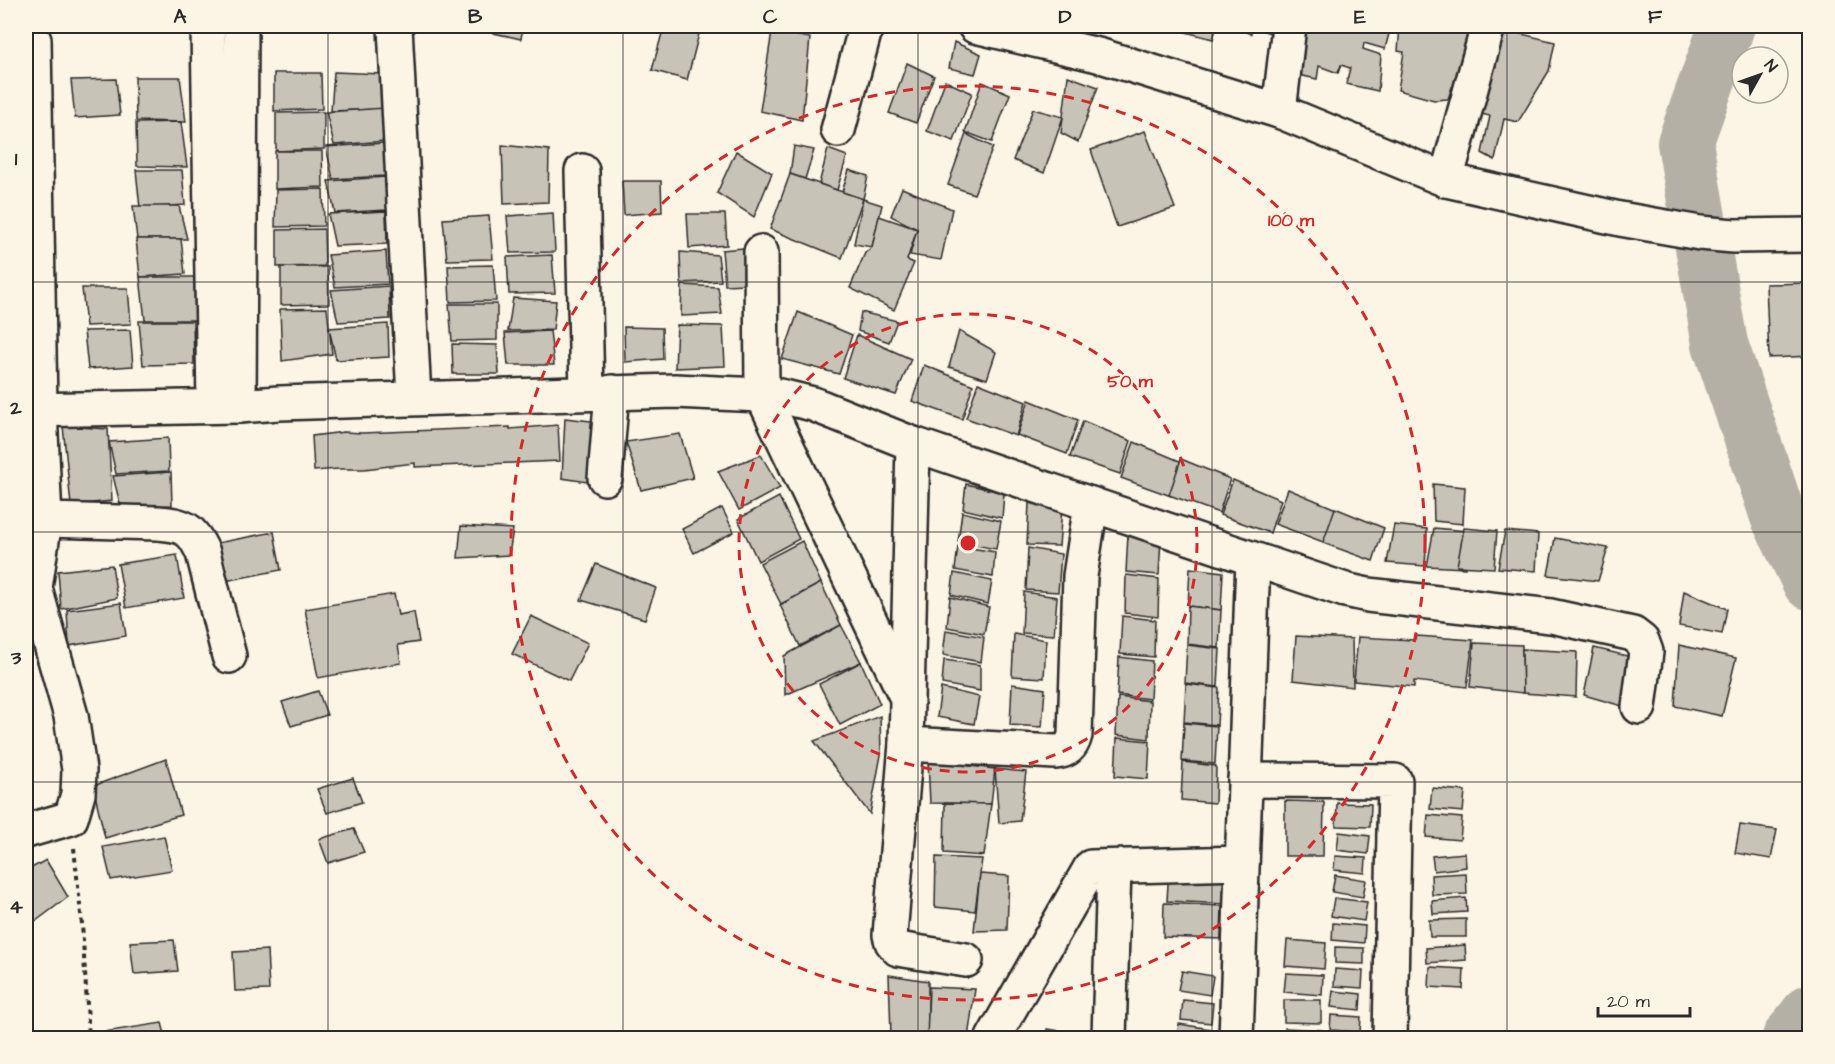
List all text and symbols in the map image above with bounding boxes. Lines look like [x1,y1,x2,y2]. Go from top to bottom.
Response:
text: A [174,3,187,31]
text: B [468,3,483,31]
text: C [763,3,778,31]
text: D [1059,3,1072,31]
text: E [1354,3,1366,31]
text: F [1648,3,1663,31]
north arrow [1730,45,1790,105]
text: N [1759,55,1782,77]
text: 1 [15,145,18,173]
text: 100 m [1268,208,1315,233]
text: 50 m [1107,369,1154,394]
text: 2 [9,394,22,422]
centre of rings [958,533,978,553]
text: 3 [10,644,22,672]
text: 4 [9,893,23,921]
scale bar [1598,980,1690,1018]
text: 20 m [1607,989,1650,1014]

